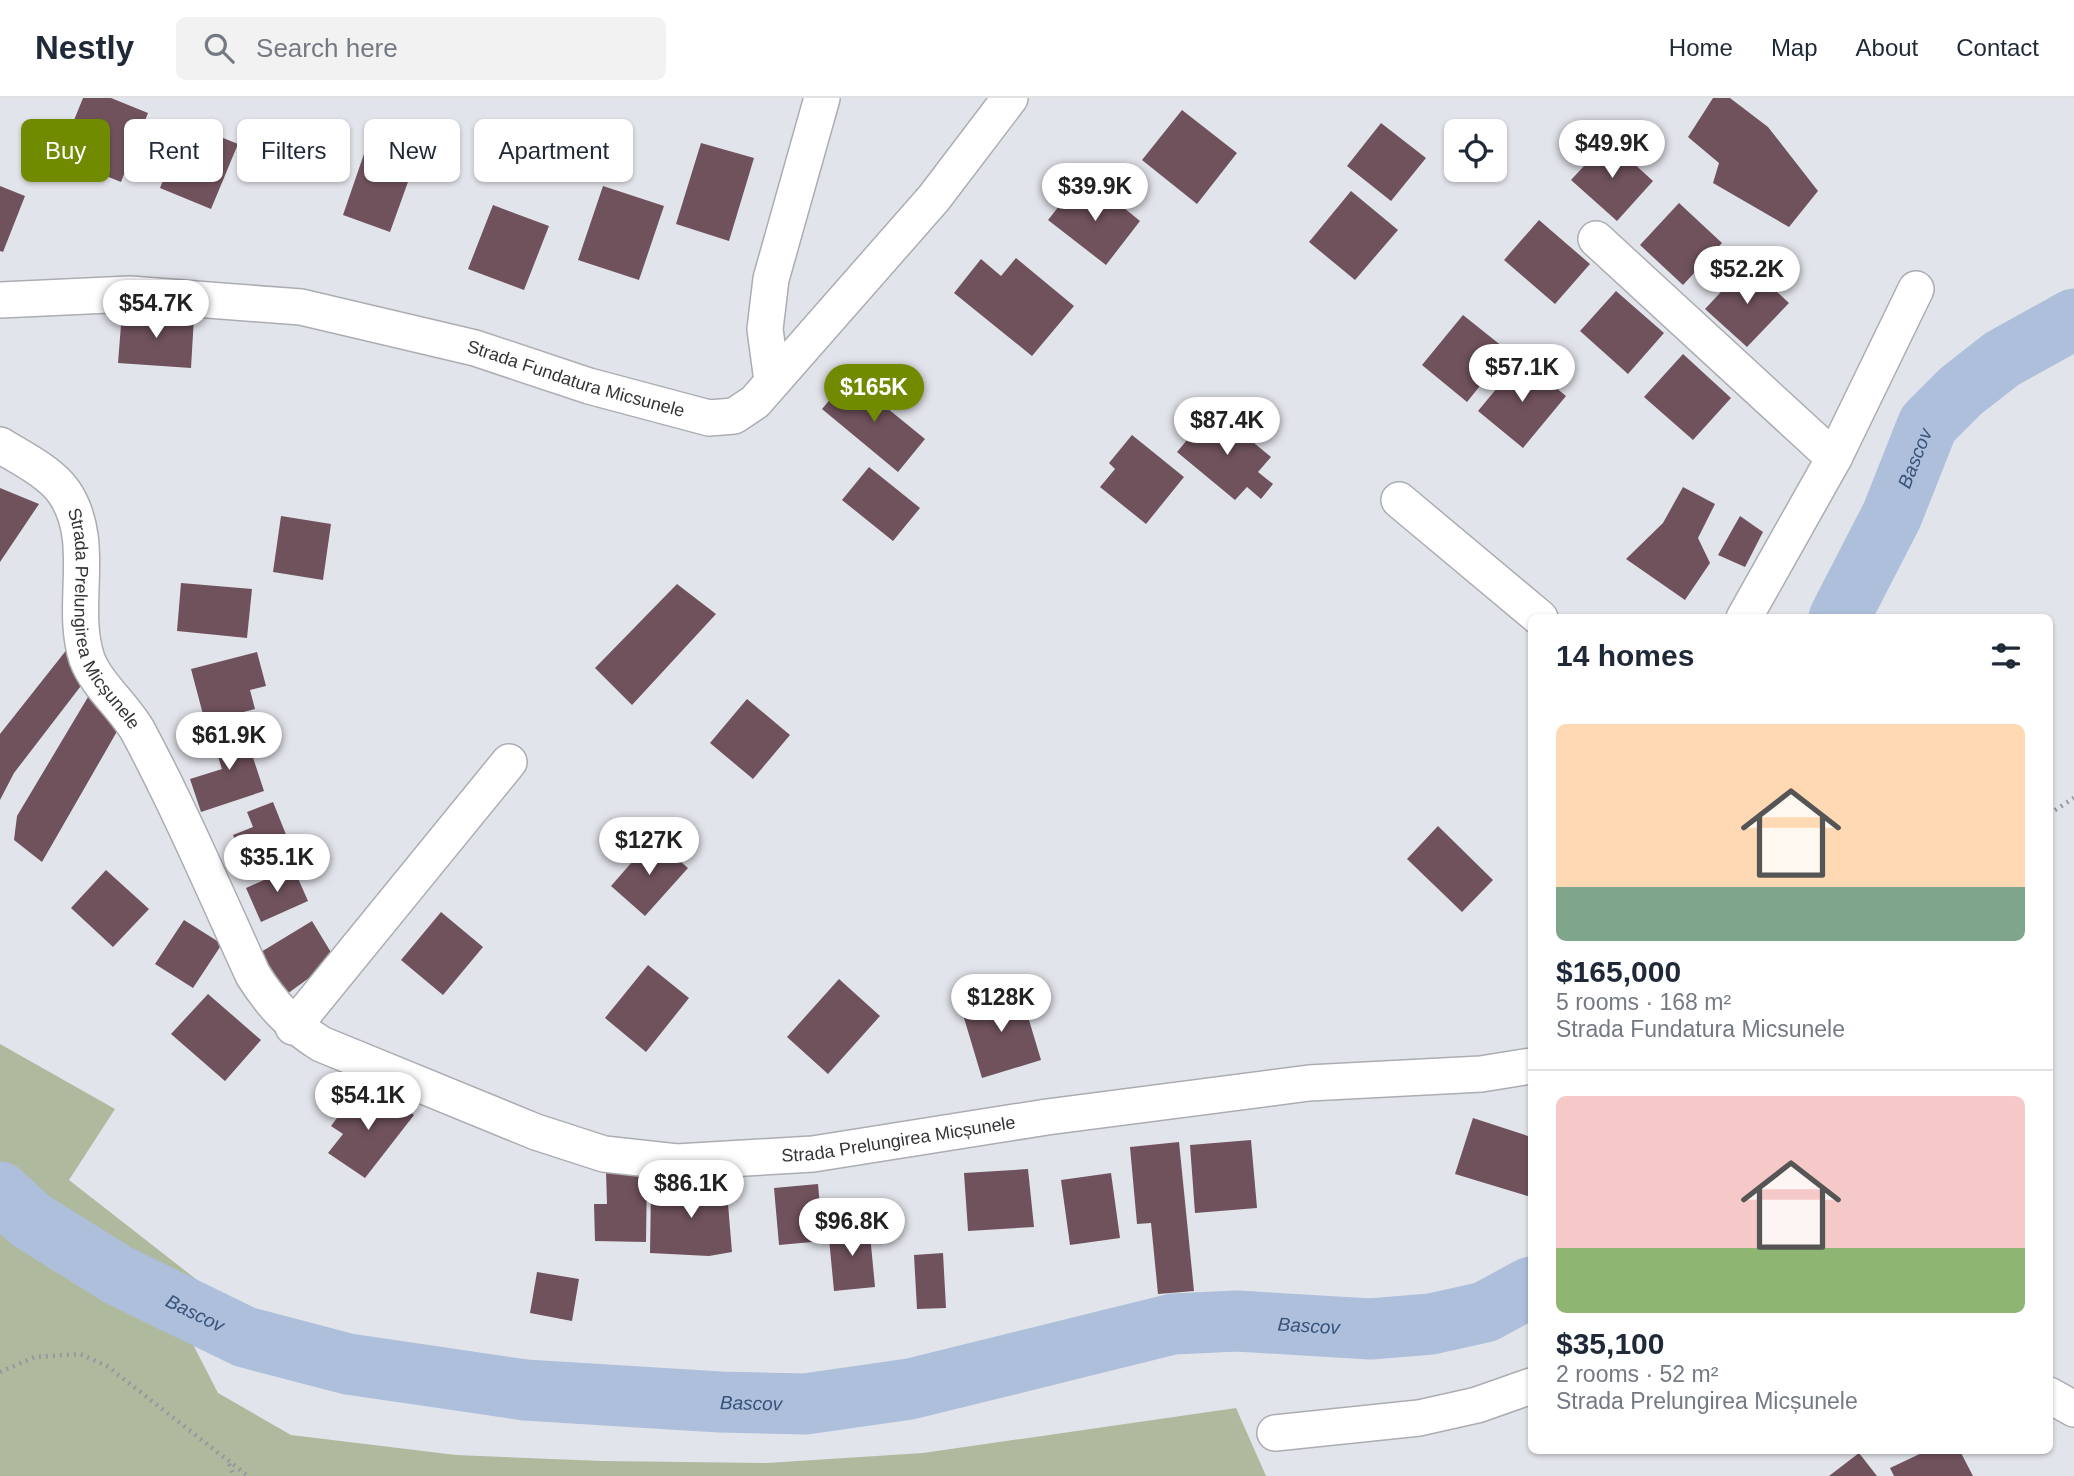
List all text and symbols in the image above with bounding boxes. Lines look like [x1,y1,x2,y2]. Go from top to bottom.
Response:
search box [176,17,666,80]
text: Nestly [35,29,134,66]
icon: search [200,29,238,67]
text: Search here [256,33,398,63]
text: Home [1669,34,1733,61]
text: Map [1771,34,1818,61]
text: About [1856,34,1918,61]
text: Contact [1956,34,2039,61]
chip: Buy [21,119,110,182]
chip: Rent [124,119,223,182]
chip: Filters [237,119,350,182]
chip: New [364,119,460,182]
chip: Apartment [474,119,633,182]
map controls [1444,119,1507,182]
button: locate [1444,119,1507,182]
pin: $49.9K [1555,120,1669,180]
text: $49.9K [1575,130,1649,156]
pin: $39.9K [1038,164,1152,223]
text: $39.9K [1058,173,1132,199]
pin: $52.2K [1690,246,1804,306]
text: $52.2K [1710,256,1784,282]
pin: $54.7K [99,280,213,340]
text: $54.7K [119,290,193,316]
street label: Strada Fundatura Micsunele [465,337,687,421]
pin: $57.1K [1465,344,1579,404]
text: $57.1K [1485,354,1559,380]
pin: $165K [825,364,923,424]
text: $165K [840,374,908,400]
pin: $87.4K [1170,398,1284,457]
text: $87.4K [1190,407,1264,433]
water label: Bascov [1894,424,1937,491]
street label: Strada Prelungirea Micșunele [64,505,144,733]
icon: filters [1987,637,2025,675]
text: 14 homes [1556,639,1694,672]
pin: $61.9K [172,712,286,772]
text: $61.9K [192,722,266,748]
icon: home [1728,770,1854,896]
pin: $127K [600,818,698,877]
text: $127K [615,827,683,853]
pin: $35.1K [220,834,334,894]
text: $35.1K [240,844,314,870]
text: $165,000 [1556,955,1681,988]
pin: $128K [952,974,1050,1034]
text: $128K [967,984,1035,1010]
text: 5 rooms · 168 m² [1556,989,1731,1015]
text: Strada Fundatura Micsunele [1556,1016,1845,1042]
pin: $54.1K [311,1072,425,1132]
text: $54.1K [331,1082,405,1108]
street label: Strada Prelungirea Micșunele [781,1112,1017,1166]
icon: home [1728,1142,1854,1268]
pin: $86.1K [634,1160,748,1220]
text: $86.1K [654,1170,728,1196]
pin: $96.8K [795,1198,909,1258]
text: $96.8K [815,1208,889,1234]
water label: Bascov [163,1290,229,1337]
water label: Bascov [1277,1313,1342,1338]
text: $35,100 [1556,1327,1664,1360]
text: 2 rooms · 52 m² [1556,1361,1718,1387]
text: Strada Prelungirea Micșunele [1556,1388,1858,1414]
water label: Bascov [720,1392,784,1414]

